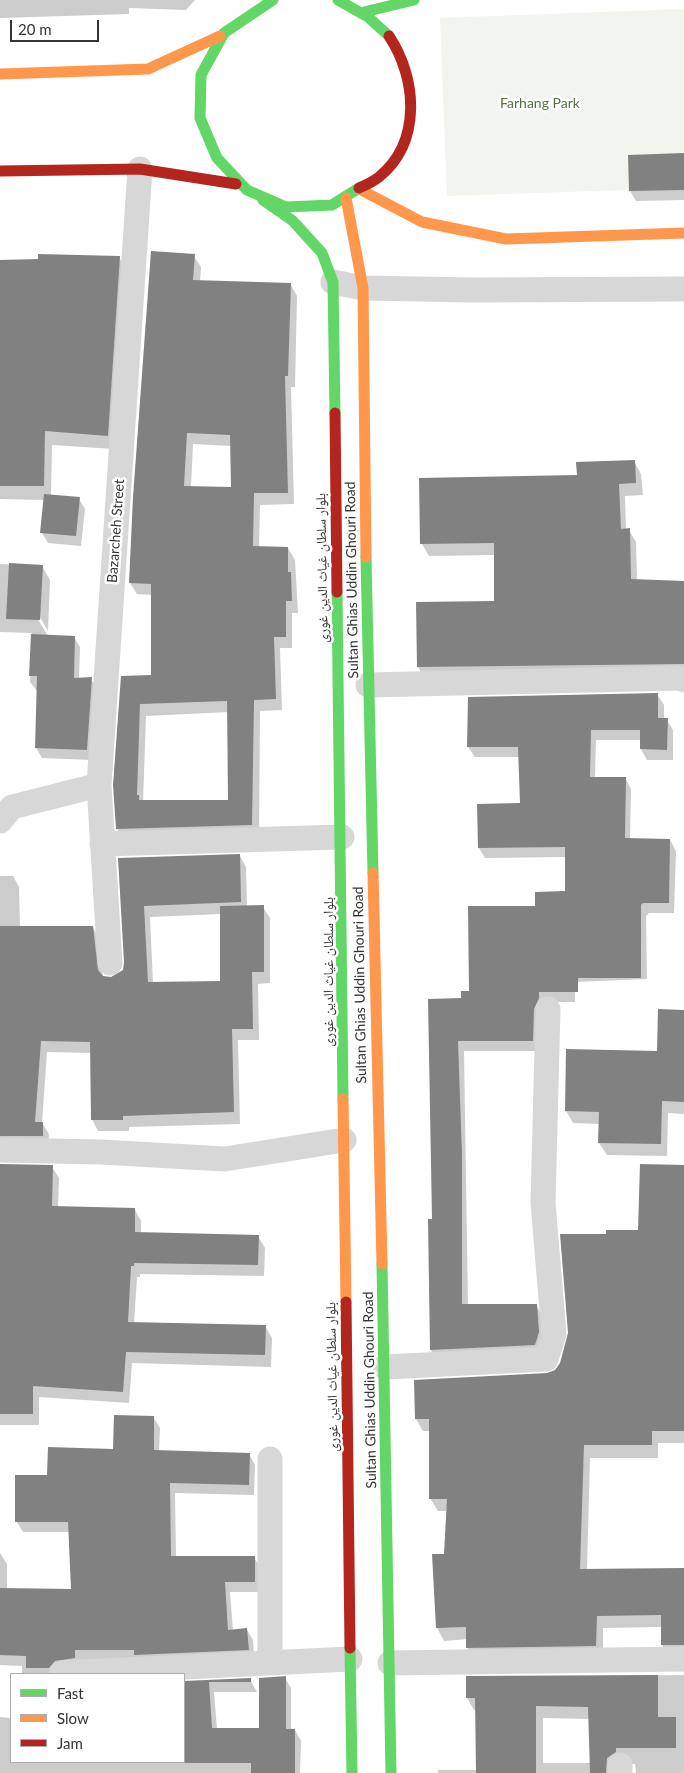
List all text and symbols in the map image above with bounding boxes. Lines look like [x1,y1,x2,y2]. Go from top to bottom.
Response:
scale bar [12,10,101,42]
text: 20 m [18,20,52,38]
park label: Farhang Park [500,95,580,111]
street label: Bazarcheh Street [104,478,128,584]
street label: Sultan Ghias Uddin Ghouri Road [342,481,362,679]
street label: بلوار سلطان غیاث الدین غوری [312,493,332,643]
street label: Sultan Ghias Uddin Ghouri Road [350,886,370,1084]
street label: بلوار سلطان غیاث الدین غوری [320,897,336,1047]
street label: Sultan Ghias Uddin Ghouri Road [360,1291,380,1489]
street label: بلوار سلطان غیاث الدین غوری [322,1302,342,1452]
legend [10,1673,185,1763]
text: Fast [57,1684,84,1702]
text: Slow [57,1709,89,1727]
text: Jam [57,1734,83,1752]

